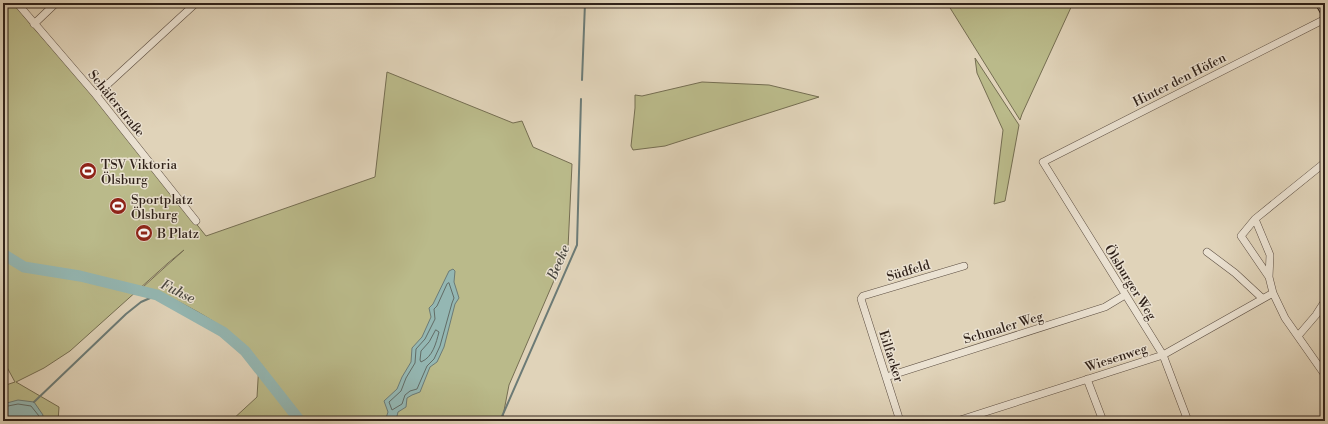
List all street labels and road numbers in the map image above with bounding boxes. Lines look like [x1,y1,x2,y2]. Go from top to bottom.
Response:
street label: Hinter den Höfen [1130,49,1229,110]
street label: Schäferstraße [84,67,148,141]
street label: Ölsburger Weg [1101,241,1161,323]
street label: Südfeld [885,257,932,285]
street label: Schmaler Weg [961,308,1045,348]
street label: Eilfacker [875,328,907,385]
street label: Wiesenweg [1082,340,1150,376]

